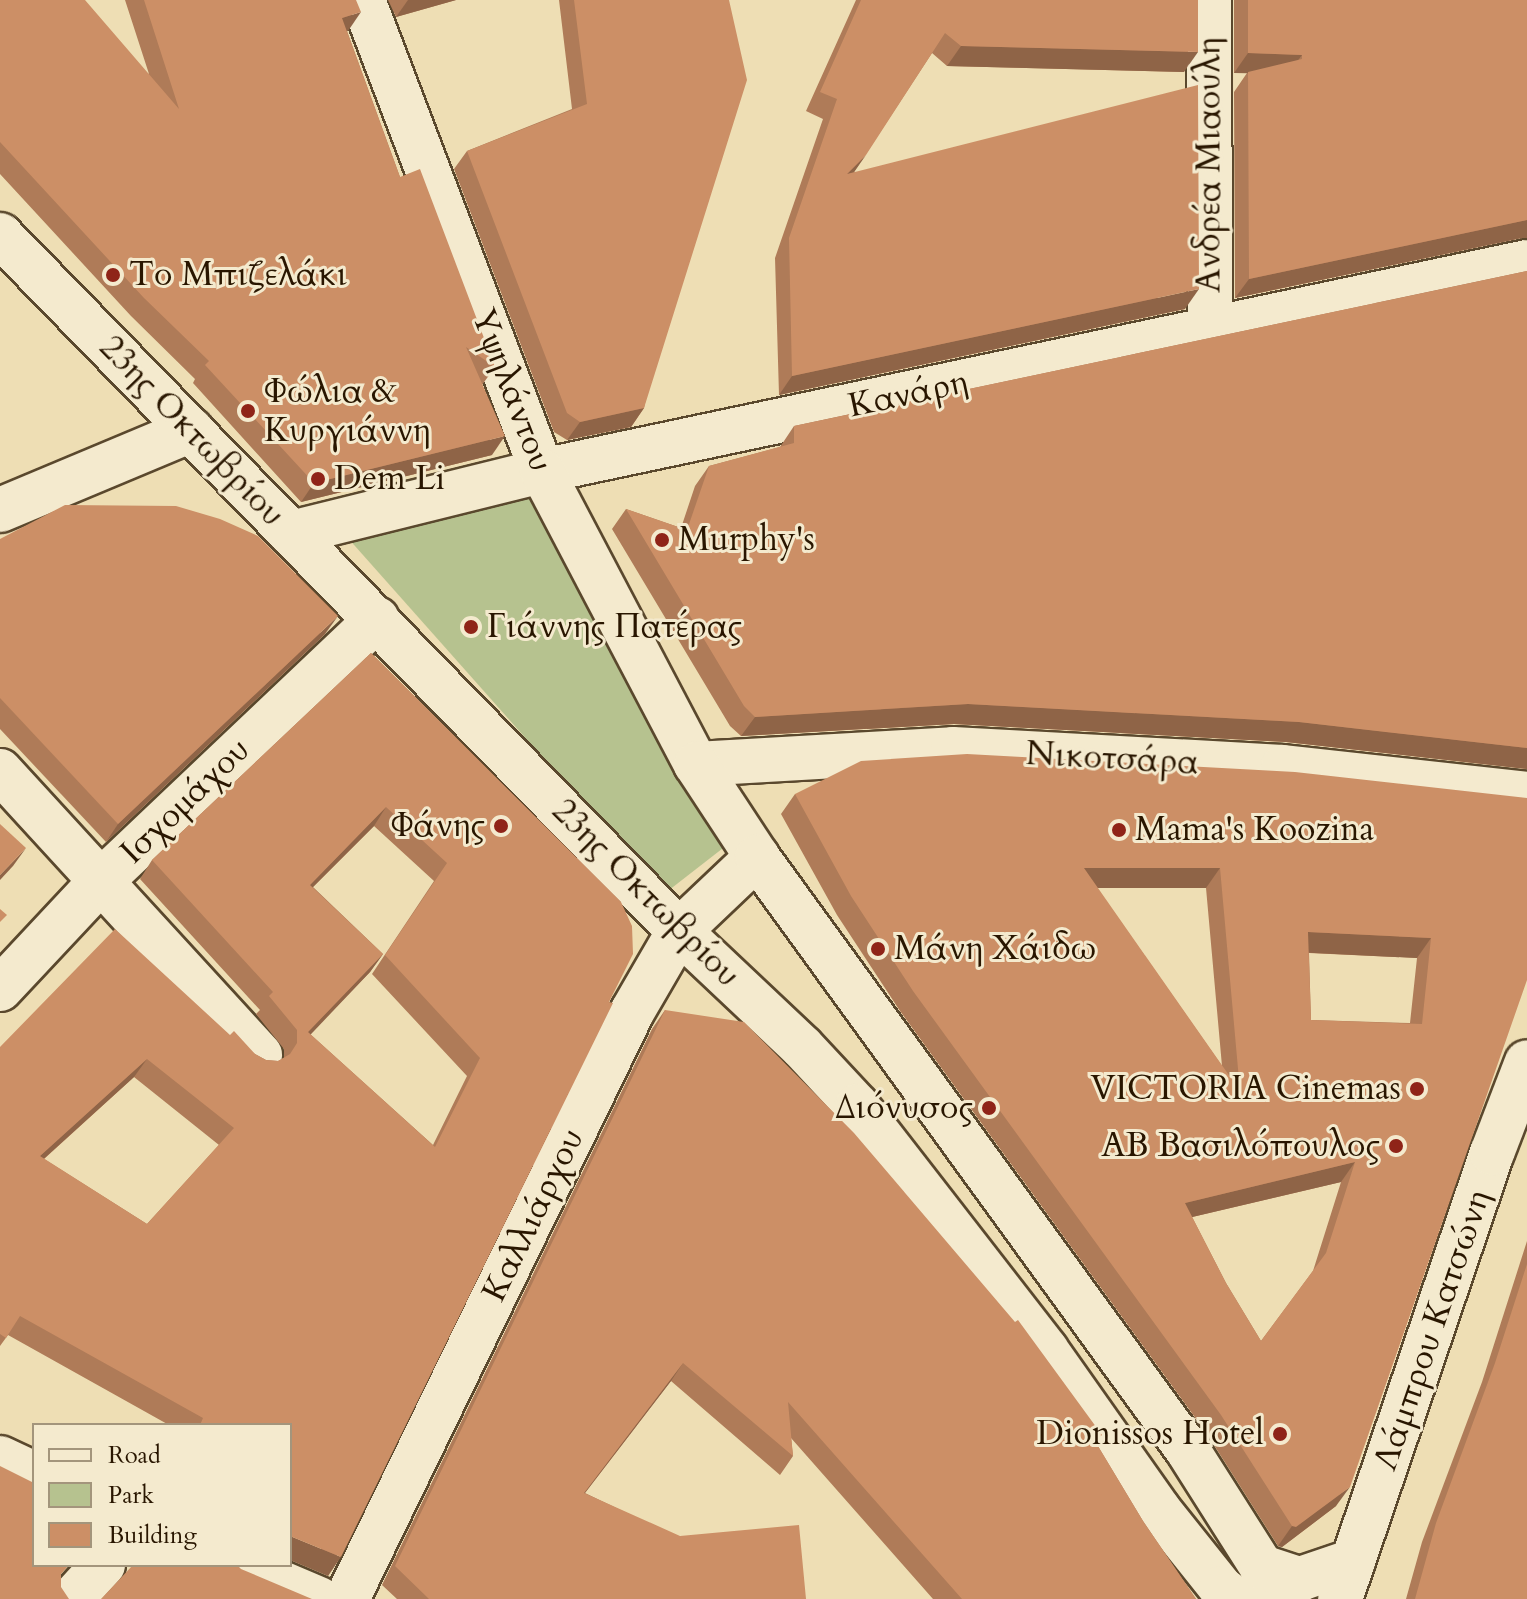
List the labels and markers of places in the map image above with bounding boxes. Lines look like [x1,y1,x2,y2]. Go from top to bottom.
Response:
place label: Το Μπιζελάκι [129,255,347,295]
marker: Το Μπιζελάκι [104,266,122,284]
place label: Φώλια & Κυργιάννη [264,371,431,450]
marker: Φώλια & Κυργιάννη [239,402,257,420]
place label: Dem Li [334,459,445,499]
marker: Dem Li [309,470,327,488]
place label: Murphy's [678,520,815,560]
marker: Murphy's [653,531,671,549]
place label: Γιάννης Πατέρας [487,607,742,647]
marker: Γιάννης Πατέρας [462,618,480,636]
place label: Φάνης [391,806,485,846]
place label: Mama's Koozina [1135,810,1374,850]
marker: Φάνης [492,817,510,835]
marker: Mama's Koozina [1110,821,1128,839]
place label: Μάνη Χάιδω [894,929,1097,969]
marker: Μάνη Χάιδω [869,940,887,958]
place label: VICTORIA Cinemas [1090,1069,1401,1109]
marker: VICTORIA Cinemas [1408,1080,1426,1098]
place label: Διόνυσος [835,1088,973,1128]
marker: Διόνυσος [980,1099,998,1117]
place label: ΑΒ Βασιλόπουλος [1101,1126,1380,1166]
marker: ΑΒ Βασιλόπουλος [1387,1137,1405,1155]
place label: Dionissos Hotel [1036,1414,1264,1454]
marker: Dionissos Hotel [1271,1425,1289,1443]

